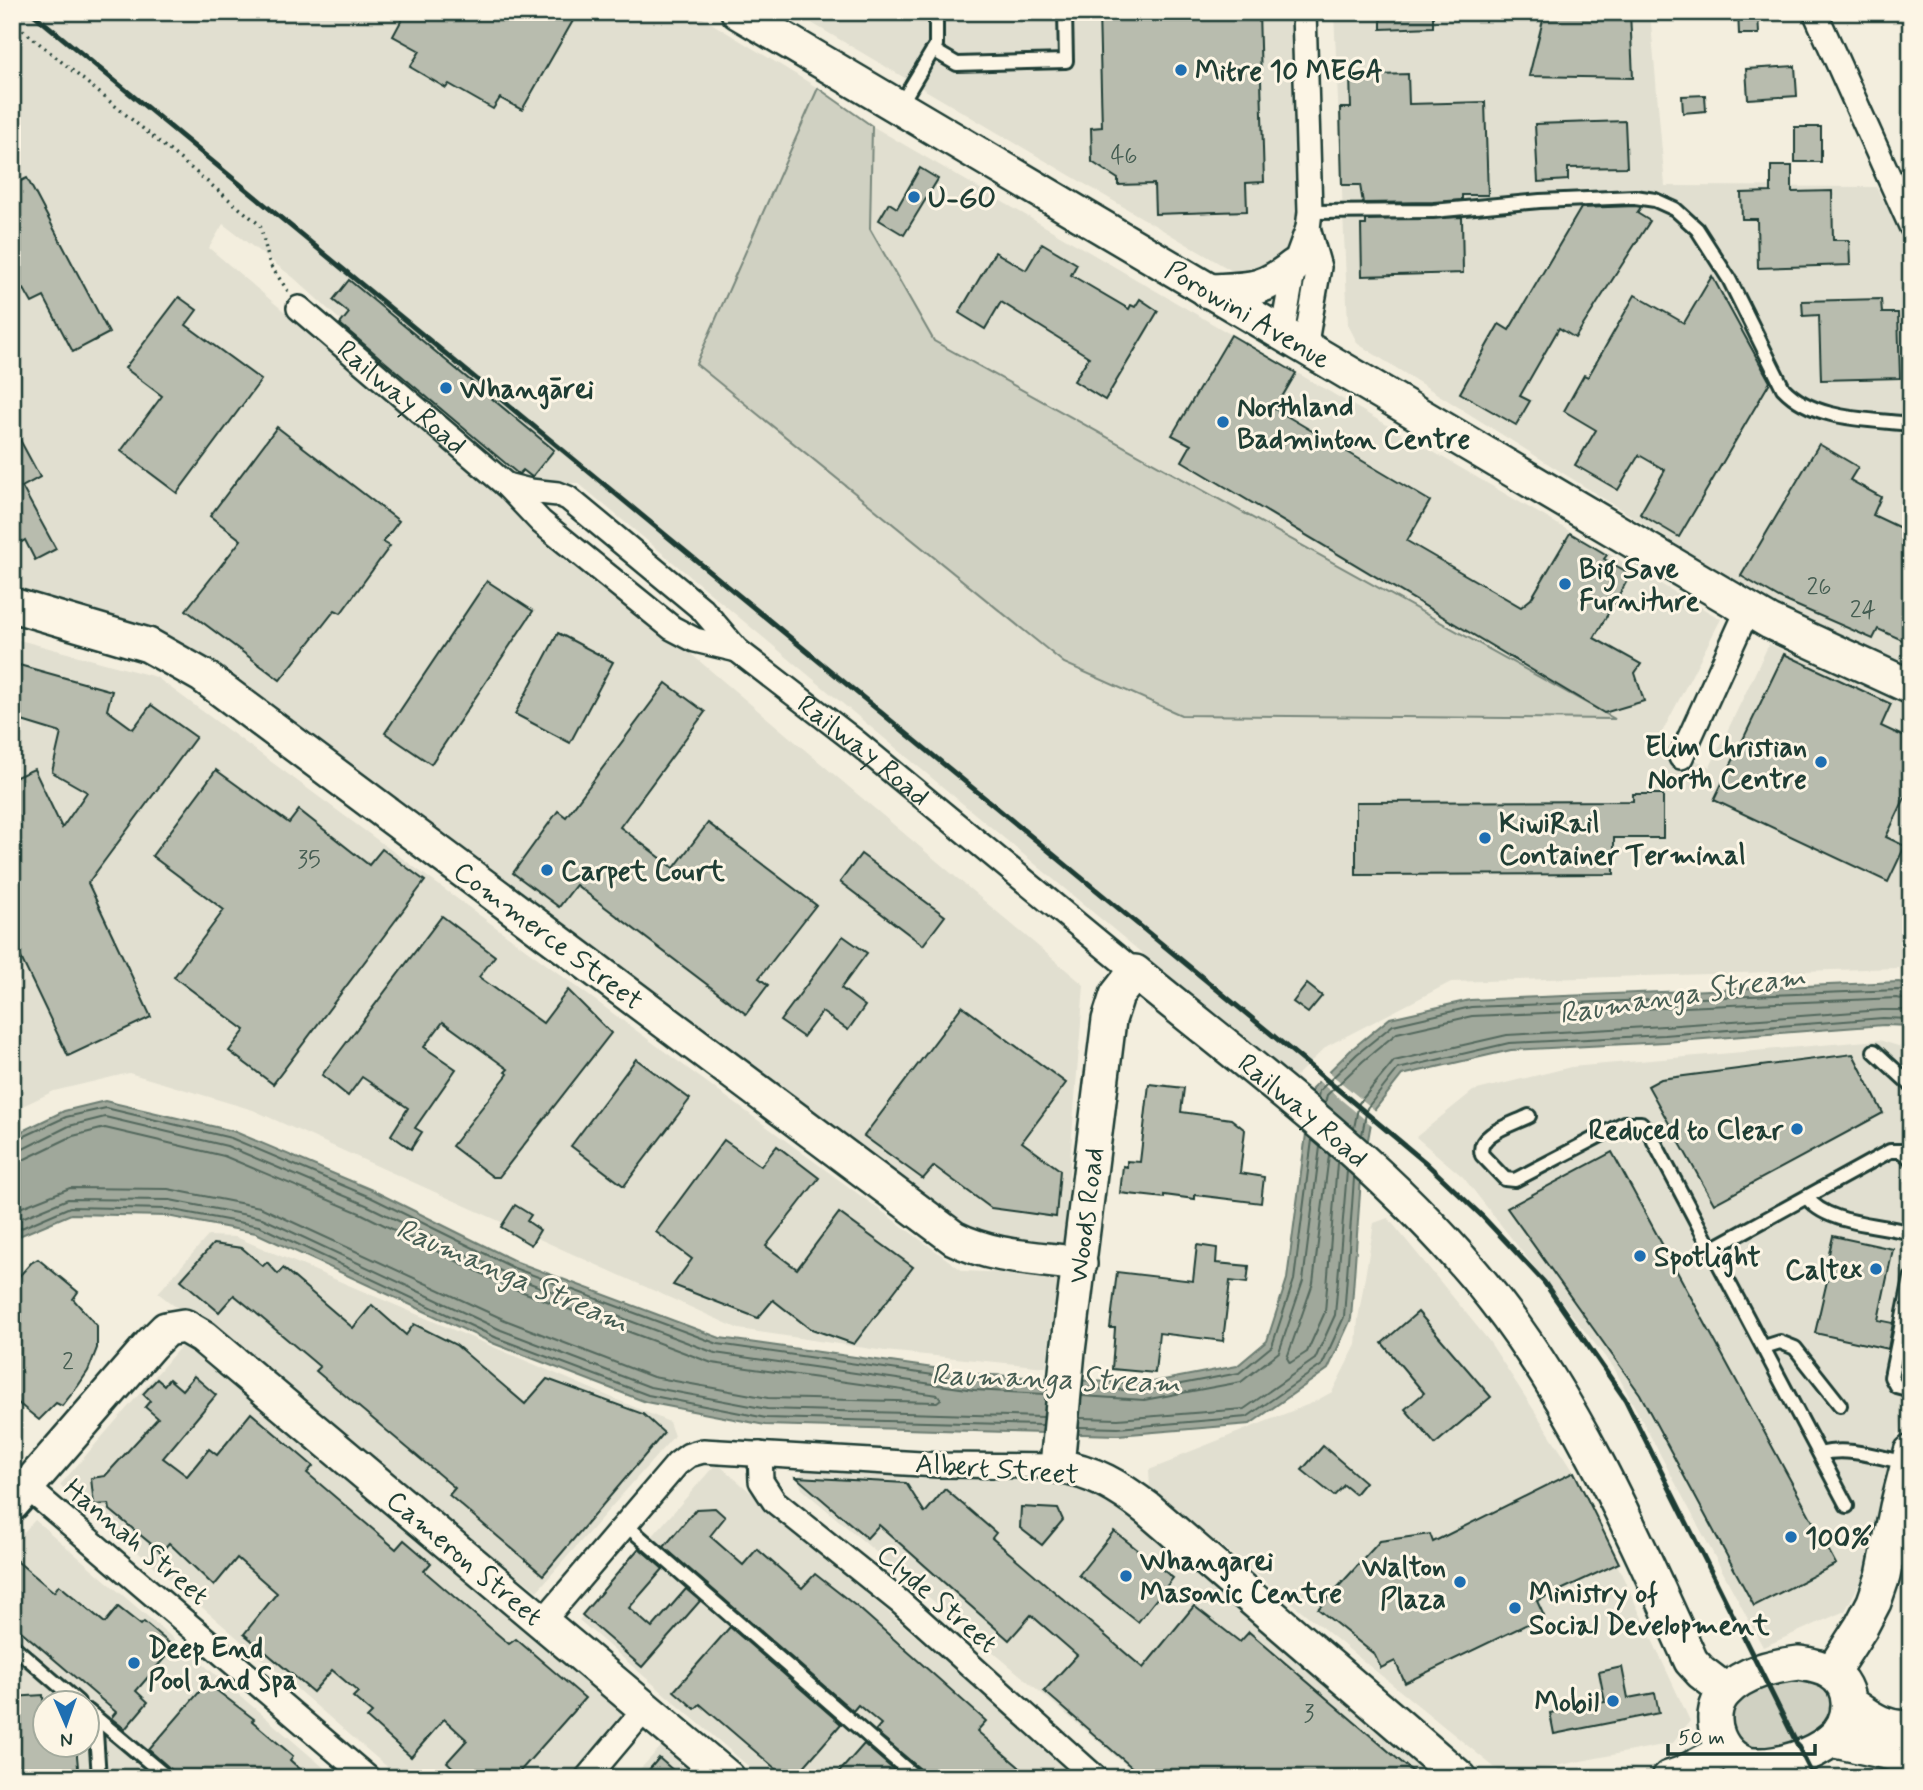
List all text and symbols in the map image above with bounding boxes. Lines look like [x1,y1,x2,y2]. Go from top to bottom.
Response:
place label: Mitre 10 MEGA [1195,54,1383,91]
marker: Mitre 10 MEGA [1173,62,1189,78]
house number: 46 [1110,141,1138,172]
place label: U-GO [928,181,996,218]
marker: U-GO [906,189,922,205]
street label: Porowini Avenue [1158,253,1337,379]
street label: Railway Road [328,332,473,464]
place label: Whangārei [460,372,594,410]
marker: Whangārei [438,380,454,396]
place label: Northland Badminton Centre [1237,390,1470,459]
marker: Northland Badminton Centre [1215,414,1231,430]
place label: Big Save Furniture [1579,552,1699,621]
house number: 26 [1806,572,1832,603]
marker: Big Save Furniture [1557,576,1573,592]
house number: 24 [1850,595,1876,626]
street label: Railway Road [789,687,936,816]
place label: Elim Christian North Centre [1645,730,1807,799]
marker: Elim Christian North Centre [1813,754,1829,770]
place label: KiwiRail Container Terminal [1499,806,1746,875]
marker: KiwiRail Container Terminal [1477,830,1493,846]
house number: 35 [297,845,321,876]
street label: Commerce Street [445,854,650,1020]
place label: Carpet Court [561,854,725,891]
marker: Carpet Court [539,862,555,878]
water label: Raumanga Stream [1556,957,1809,1035]
street label: Railway Road [1229,1046,1375,1177]
place label: Reduced to Clear [1589,1113,1784,1150]
marker: Reduced to Clear [1789,1121,1805,1137]
street label: Woods Road [1061,1146,1114,1286]
water label: Raumanga Stream [390,1210,635,1344]
place label: Spotlight [1654,1240,1760,1278]
marker: Spotlight [1632,1248,1648,1264]
place label: Caltex [1785,1253,1862,1290]
marker: Caltex [1868,1261,1884,1277]
house number: 2 [62,1347,74,1378]
water label: Raumanga Stream [931,1356,1181,1404]
street label: Albert Street [914,1446,1080,1495]
street label: Hannah Street [55,1471,216,1615]
street label: Cameron Street [378,1483,550,1636]
place label: 100% [1805,1521,1872,1558]
marker: 100% [1783,1529,1799,1545]
street label: Clyde Street [868,1537,1005,1663]
place label: Whangarei Masonic Centre [1140,1544,1342,1613]
place label: Walton Plaza [1362,1550,1446,1619]
marker: Whangarei Masonic Centre [1118,1568,1134,1584]
marker: Walton Plaza [1452,1574,1468,1590]
place label: Ministry of Social Development [1529,1576,1770,1645]
marker: Ministry of Social Development [1507,1600,1523,1616]
place label: Deep End Pool and Spa [148,1631,297,1700]
marker: Deep End Pool and Spa [126,1655,142,1671]
place label: Mobil [1534,1685,1599,1722]
north arrow [32,1688,102,1758]
marker: Mobil [1605,1693,1621,1709]
house number: 3 [1304,1699,1315,1730]
scale bar [1668,1713,1814,1757]
text: 50 m [1678,1724,1725,1752]
text: N [60,1727,73,1752]

